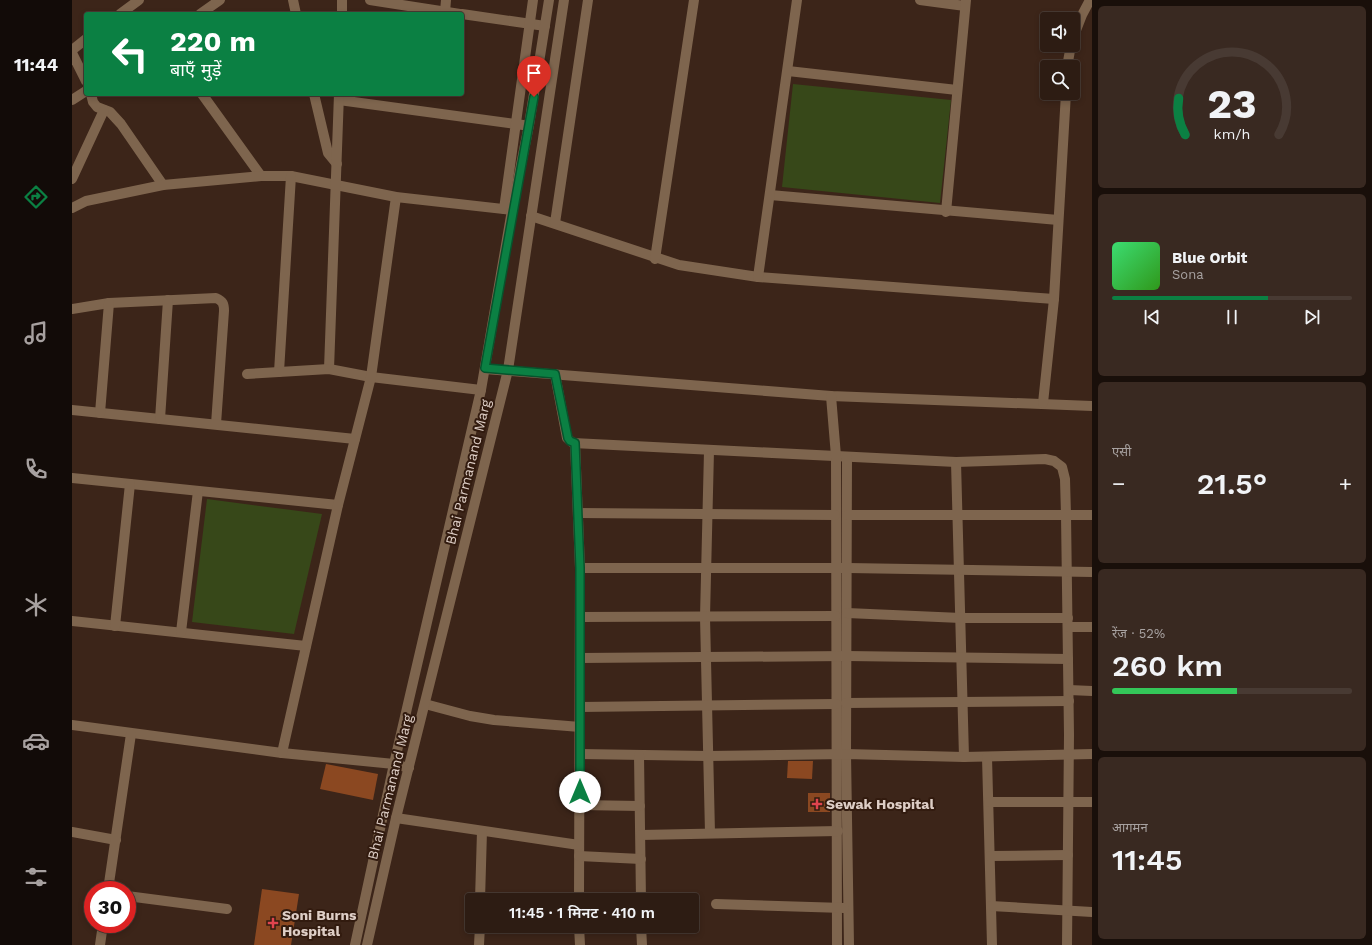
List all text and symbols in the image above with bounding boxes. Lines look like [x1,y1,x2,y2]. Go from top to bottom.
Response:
map controls [1040,12,1080,100]
button: sound [1040,12,1080,52]
text: 220 m [170,25,256,58]
icon: left [104,28,156,80]
text: 11:44 [14,54,58,75]
pin [517,56,551,97]
text: बाएँ मुड़ें [170,59,221,80]
button: search [1040,60,1080,100]
icon: arrive [523,62,545,84]
text: 23 [1207,79,1257,128]
text: km/h [1214,125,1250,141]
icon: directions [22,183,50,211]
text: Blue Orbit [1172,249,1247,267]
text: Sona [1172,267,1204,282]
icon: previous [1141,306,1163,328]
icon: pause [1221,306,1243,328]
icon: next [1301,306,1323,328]
icon: music [22,319,50,347]
street label: Bhai Parmanand Marg [442,397,494,546]
text: एसी [1112,444,1131,459]
icon: phone [22,455,50,483]
text: 21.5° [1197,466,1267,501]
text: − [1112,471,1125,496]
text: + [1339,471,1352,496]
icon: climate [22,591,50,619]
text: रेंज · 52% [1112,626,1165,641]
text: 260 km [1112,648,1223,683]
street label: Bhai Parmanand Marg [364,712,416,861]
icon: car [22,727,50,755]
position arrow [559,771,601,813]
place label: Sewak Hospital [826,796,934,812]
marker: Sewak Hospital [811,798,823,810]
text: आगमन [1112,820,1148,835]
text: 11:45 [1112,842,1182,877]
icon: filters [22,863,50,891]
speed limit sign: 30 [84,881,136,933]
text: 11:45 · 1 मिनट · 410 m [509,904,655,922]
place label: Soni Burns Hospital [282,907,357,939]
marker: Soni Burns Hospital [267,917,279,929]

